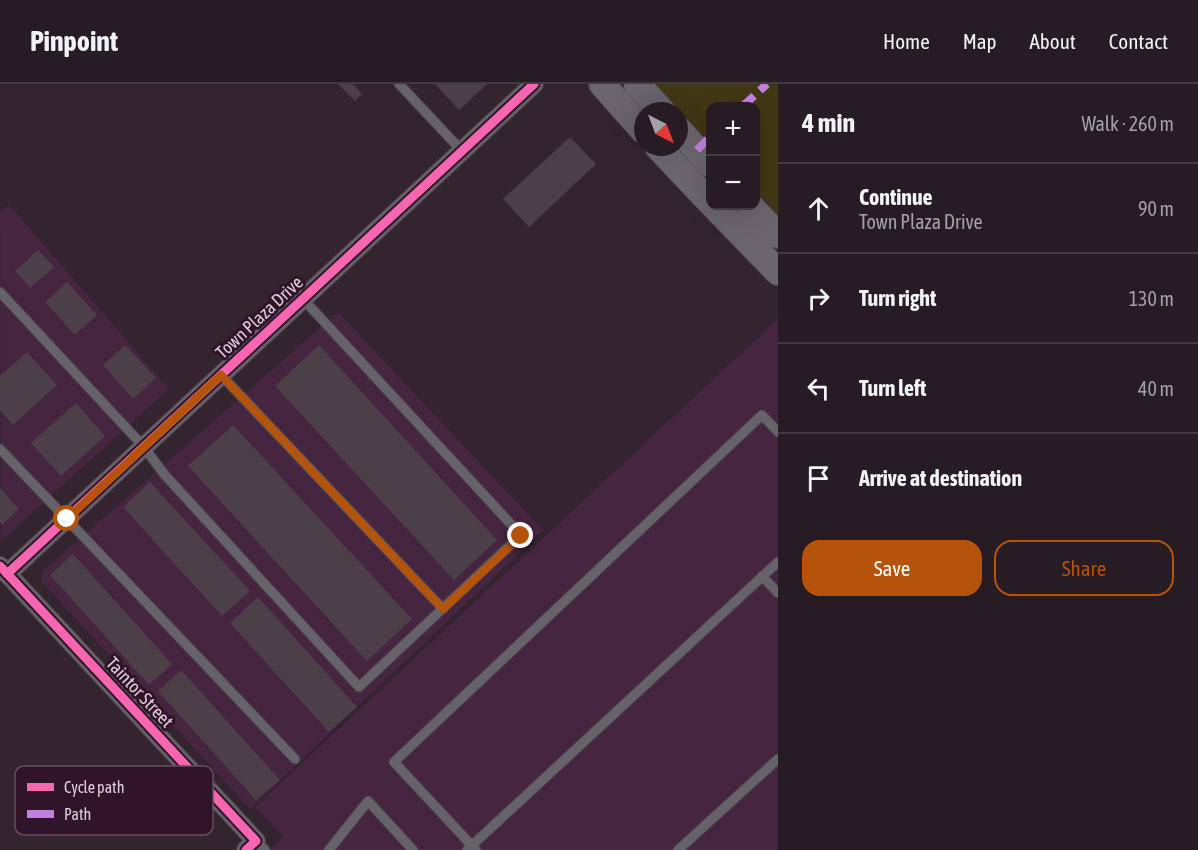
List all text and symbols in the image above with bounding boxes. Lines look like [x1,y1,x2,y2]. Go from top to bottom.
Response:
text: Pinpoint [30,25,118,57]
text: Home [883,29,930,53]
text: Map [963,29,997,53]
text: About [1030,29,1076,53]
text: Contact [1109,29,1168,53]
north arrow [634,102,688,156]
map controls [706,102,760,210]
button: + [706,102,760,156]
text: 4 min [802,108,855,138]
text: Walk · 260 m [1082,112,1174,135]
button: − [706,156,760,210]
text: Continue [859,184,933,210]
icon: ahead [802,192,835,225]
text: 90 m [1138,197,1174,220]
text: Town Plaza Drive [859,210,983,233]
street label: Town Plaza Drive [211,271,307,363]
icon: right [802,282,835,315]
text: Turn right [859,285,936,311]
text: 130 m [1129,287,1174,310]
icon: left [802,372,835,405]
text: Turn left [859,375,926,401]
text: 40 m [1138,377,1174,400]
icon: arrive [802,462,835,495]
text: Arrive at destination [859,465,1022,491]
route start [53,505,79,531]
route end [507,522,533,548]
button: Save [802,540,982,596]
button: Share [994,540,1174,596]
street label: Taintor Street [102,652,178,732]
legend [15,766,213,835]
text: Cycle path [64,778,124,797]
text: Path [64,805,91,823]

